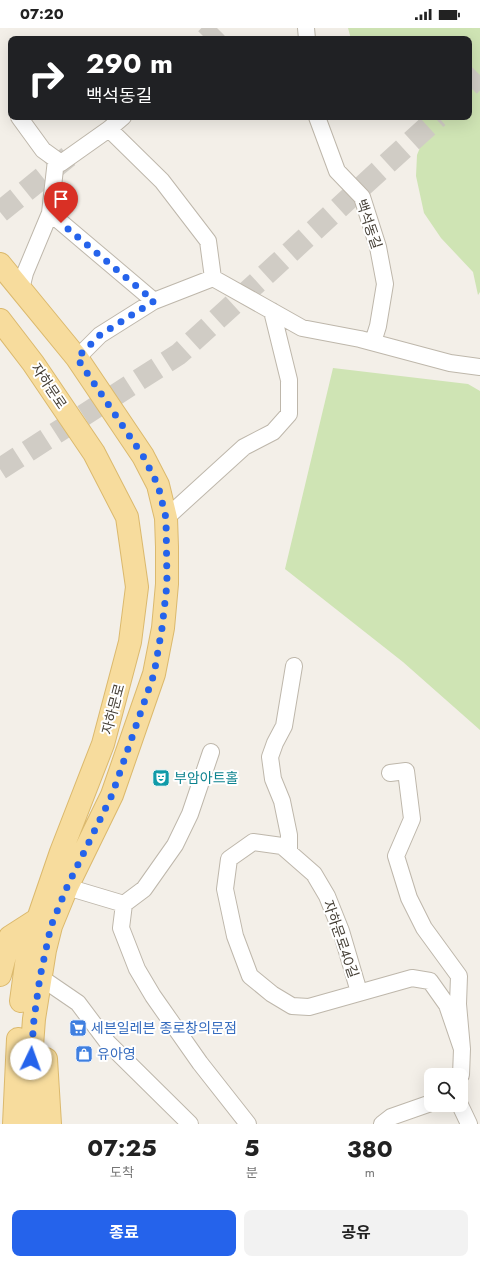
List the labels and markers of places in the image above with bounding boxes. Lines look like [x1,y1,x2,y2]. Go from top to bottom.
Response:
pin [44,182,78,223]
theatre icon: 부암아트홀 [151,768,171,788]
place label: 부암아트홀 [174,768,239,788]
supermarket icon: 세븐일레븐 종로창의문점 [68,1018,88,1038]
place label: 세븐일레븐 종로창의문점 [91,1018,237,1038]
shop icon: 유아영 [74,1044,94,1064]
place label: 유아영 [97,1044,136,1064]

